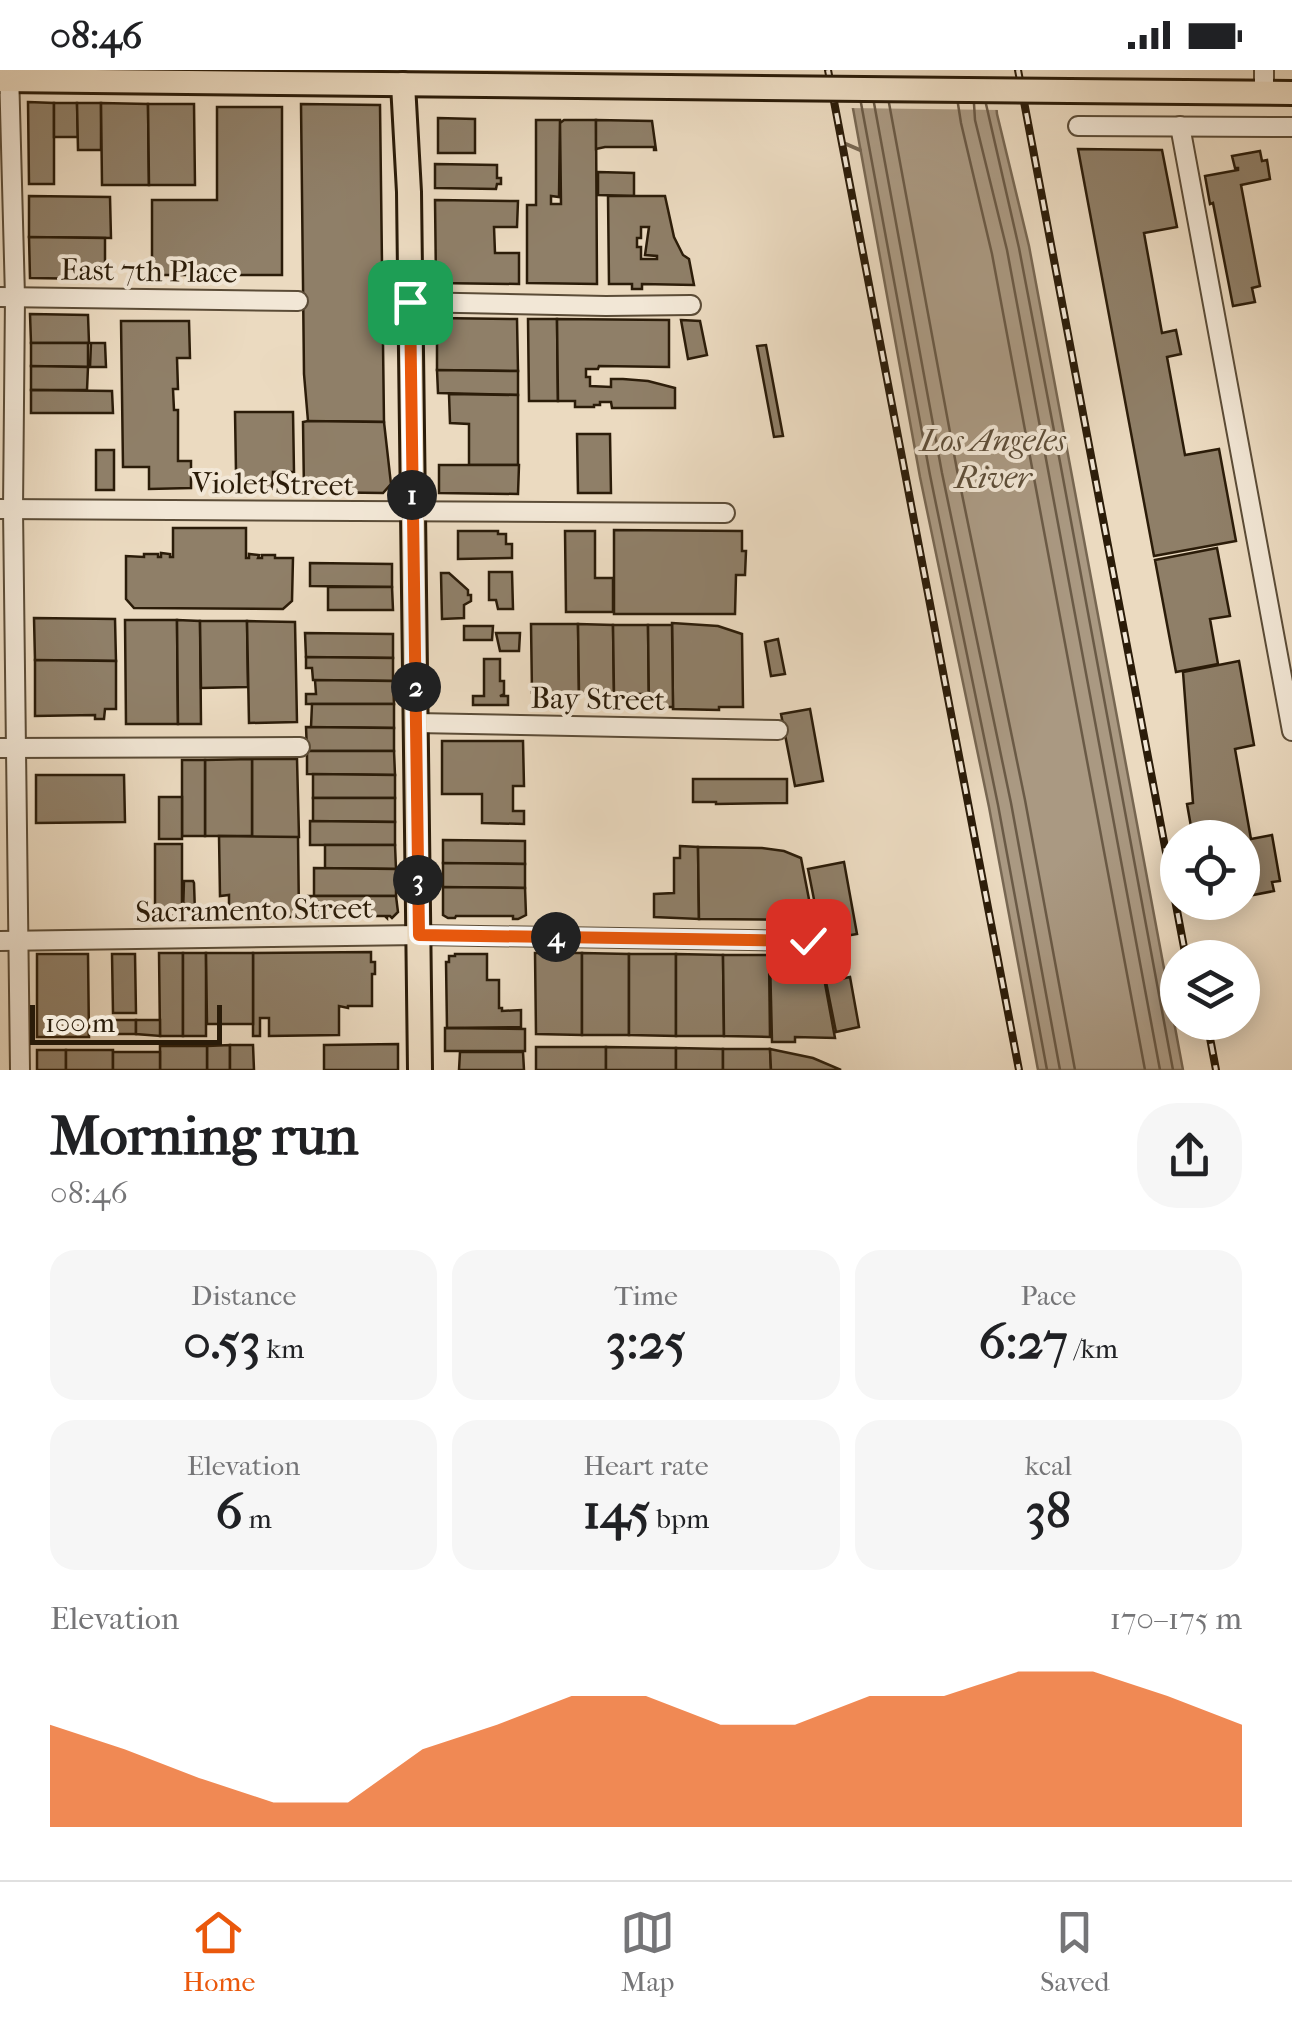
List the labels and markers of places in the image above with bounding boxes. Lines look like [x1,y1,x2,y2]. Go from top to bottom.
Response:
pin [368,260,453,345]
pin: 1 [387,470,437,520]
pin: 2 [391,662,441,712]
pin: 3 [393,855,443,905]
pin [766,899,851,984]
pin: 4 [531,912,581,962]

